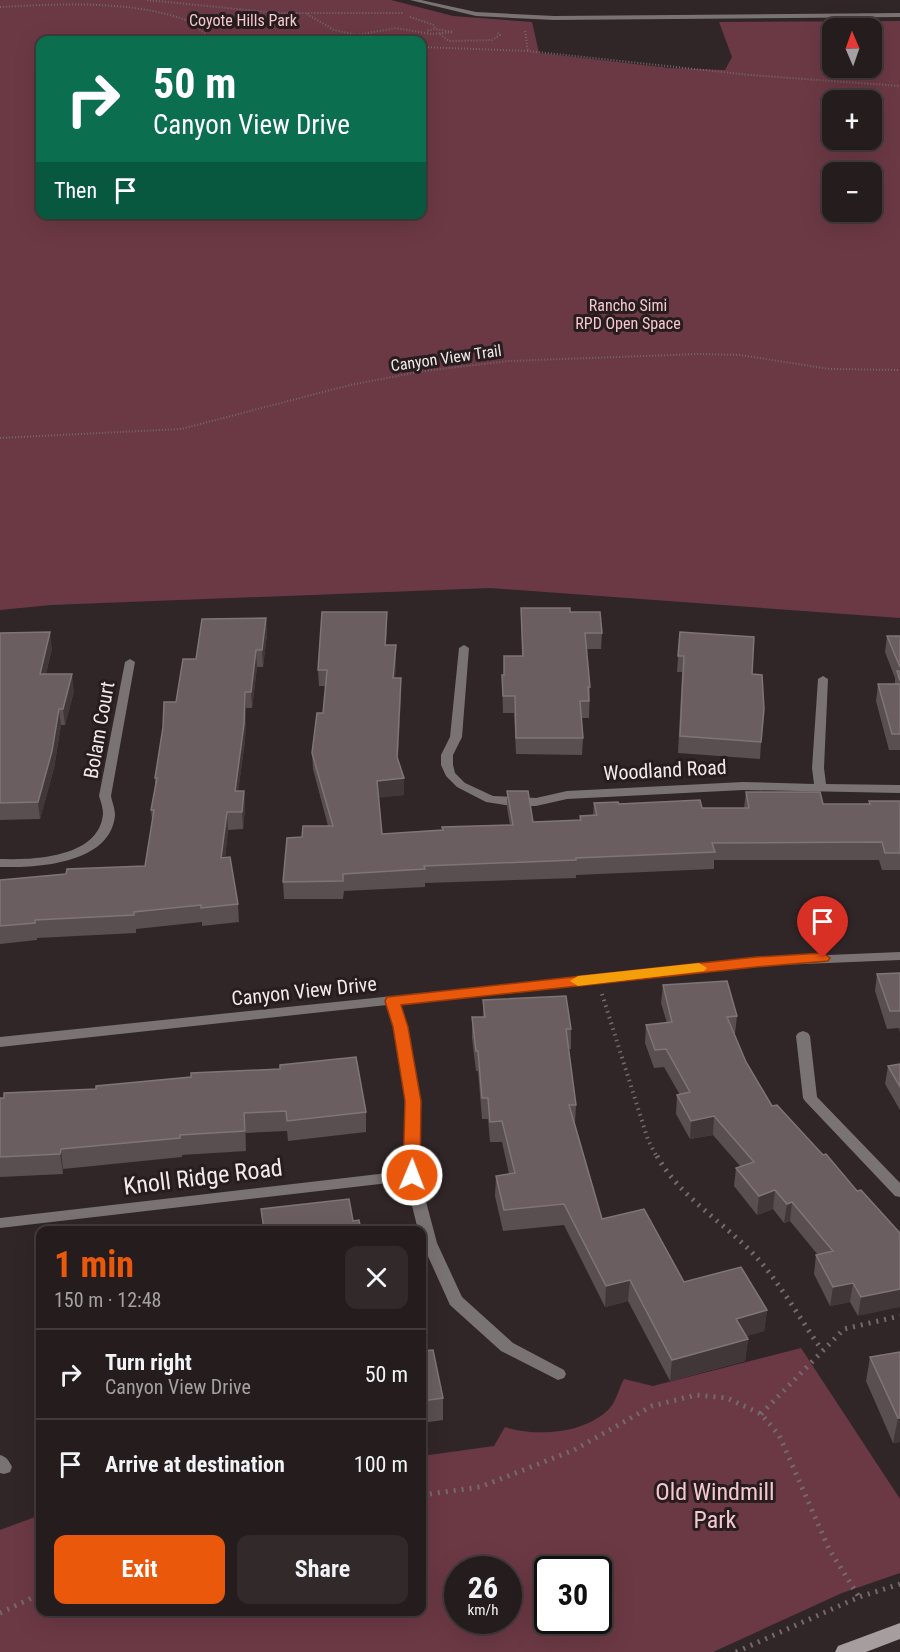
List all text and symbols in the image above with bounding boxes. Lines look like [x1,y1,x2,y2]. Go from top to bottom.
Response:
park label: Coyote Hills Park [189,11,298,30]
north arrow [822,18,882,78]
map controls [822,18,882,222]
text: 50 m [153,59,236,108]
icon: right [54,60,132,138]
button: + [822,90,882,150]
text: Canyon View Drive [153,109,350,141]
button: − [822,162,882,222]
icon: arrive [109,174,142,207]
text: Then [54,178,97,203]
park label: Rancho Simi RPD Open Space [575,296,681,333]
street label: Canyon View Trail [389,341,503,375]
street label: Bolam Court [79,679,119,781]
street label: Woodland Road [603,755,727,785]
pin [797,896,848,958]
icon: arrive [806,905,839,938]
street label: Canyon View Drive [230,971,378,1011]
position arrow [380,1143,444,1207]
street label: Knoll Ridge Road [122,1153,284,1201]
text: 1 min [54,1244,134,1286]
button: close [345,1246,408,1309]
text: 150 m · 12:48 [54,1288,161,1312]
text: Turn right [105,1350,192,1375]
icon: right [54,1358,87,1391]
text: 50 m [365,1362,408,1387]
text: Canyon View Drive [105,1375,251,1399]
icon: arrive [54,1448,87,1481]
text: Arrive at destination [105,1452,285,1477]
text: 100 m [354,1452,408,1477]
park label: Old Windmill Park [655,1478,775,1534]
button: Exit [54,1535,225,1604]
button: Share [237,1535,408,1604]
speed limit sign: 30 [534,1556,612,1634]
text: 26 [468,1570,498,1605]
text: km/h [468,1601,498,1619]

